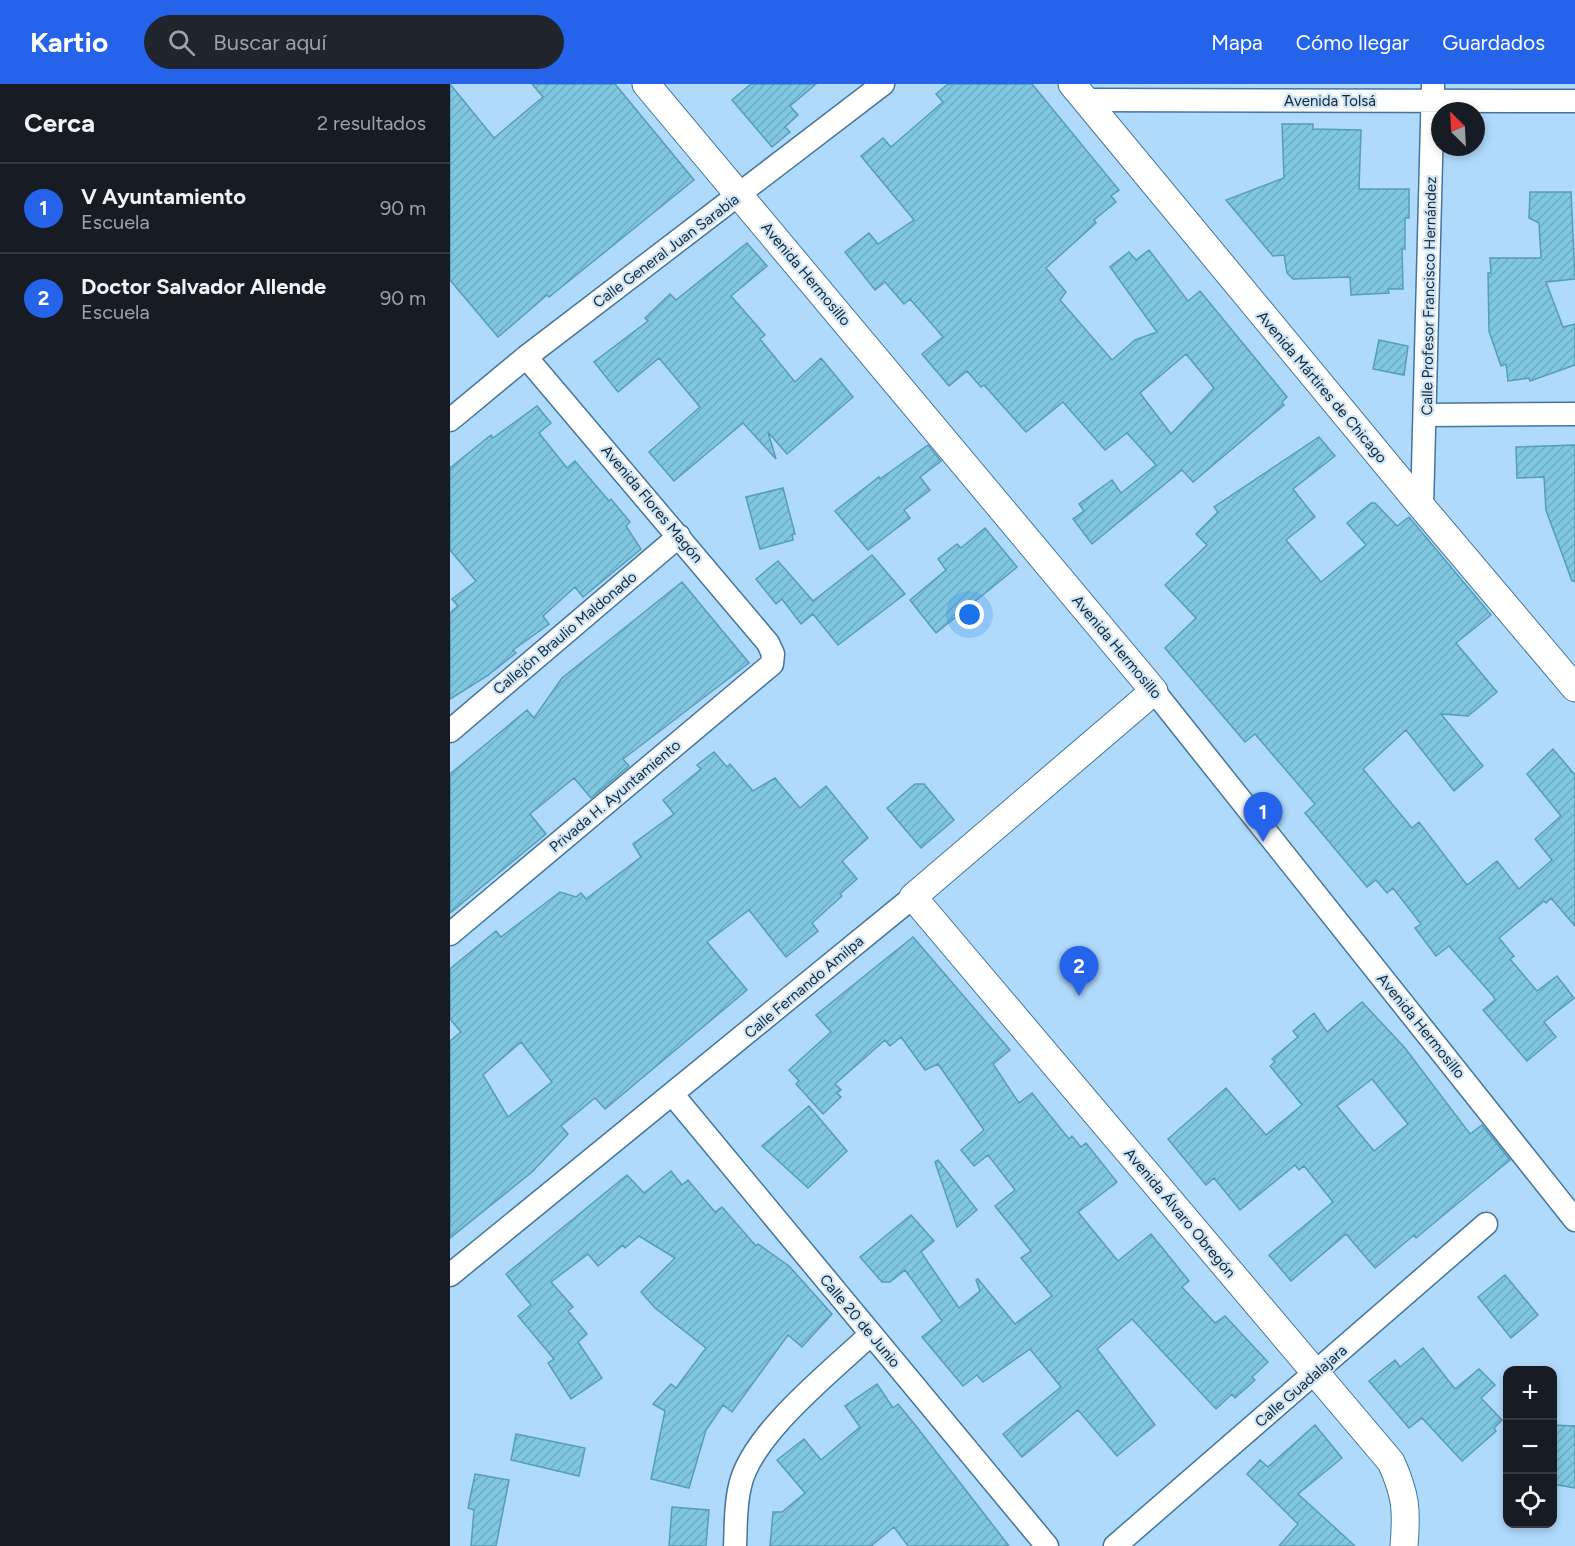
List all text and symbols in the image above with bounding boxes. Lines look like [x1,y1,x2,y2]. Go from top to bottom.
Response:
search box [144,15,564,69]
text: Kartio [30,25,108,59]
icon: search [165,26,198,59]
text: Buscar aquí [213,29,327,56]
text: Mapa [1211,30,1263,55]
text: Cómo llegar [1296,30,1409,55]
text: Guardados [1442,30,1545,55]
street label: Avenida Tolsá [1284,92,1376,110]
north arrow [1431,102,1485,156]
text: Cerca [24,107,95,139]
text: 2 resultados [317,111,426,135]
street label: Calle Profesor Francisco Hernández [1418,176,1440,416]
text: V Ayuntamiento [81,183,246,210]
street label: Calle General Juan Sarabia [589,190,743,312]
text: 1 [39,196,48,220]
text: 90 m [380,196,426,220]
text: Escuela [81,210,150,234]
street label: Avenida Hermosillo [757,219,855,330]
text: Doctor Salvador Allende [81,273,326,300]
text: 2 [38,286,49,310]
text: 90 m [380,286,426,310]
text: Escuela [81,300,150,324]
street label: Avenida Mártires de Chicago [1253,307,1391,467]
street label: Avenida Flores Magón [598,441,706,567]
street label: Callejón Braulio Maldonado [489,567,641,698]
street label: Avenida Hermosillo [1068,592,1166,703]
your location [955,600,984,629]
street label: Privada H. Ayuntamiento [546,736,684,856]
pin: 1 [1244,792,1282,842]
street label: Calle Fernando Amilpa [741,932,867,1042]
pin: 2 [1060,946,1098,996]
street label: Avenida Hermosillo [1373,970,1469,1082]
street label: Avenida Álvaro Obregón [1121,1145,1239,1281]
street label: Calle 20 de Junio [816,1271,904,1371]
street label: Calle Guadalajara [1251,1341,1351,1431]
map controls [1503,1366,1557,1528]
button: + [1503,1366,1557,1420]
button: − [1503,1420,1557,1474]
button: locate [1503,1474,1557,1528]

